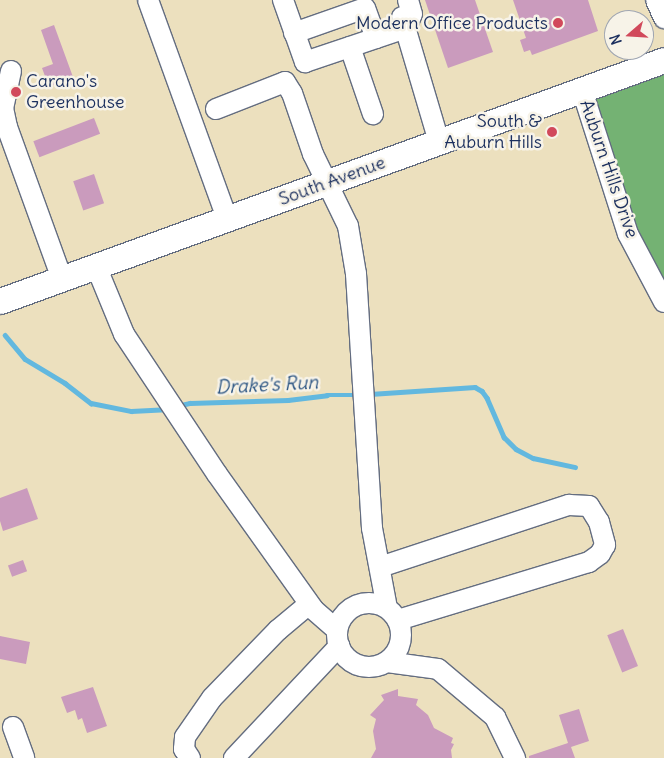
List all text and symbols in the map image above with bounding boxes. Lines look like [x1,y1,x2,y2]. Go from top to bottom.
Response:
north arrow [604,10,654,60]
place label: Modern Office Products [356,12,548,34]
marker: Modern Office Products [552,17,564,29]
text: N [606,32,626,47]
place label: Carano's Greenhouse [26,71,125,114]
marker: Carano's Greenhouse [10,86,22,98]
street label: Auburn Hills Drive [575,97,643,241]
place label: South & Auburn Hills [444,111,542,154]
marker: South & Auburn Hills [546,126,558,138]
street label: South Avenue [276,152,388,210]
water label: Drake's Run [215,371,319,399]

